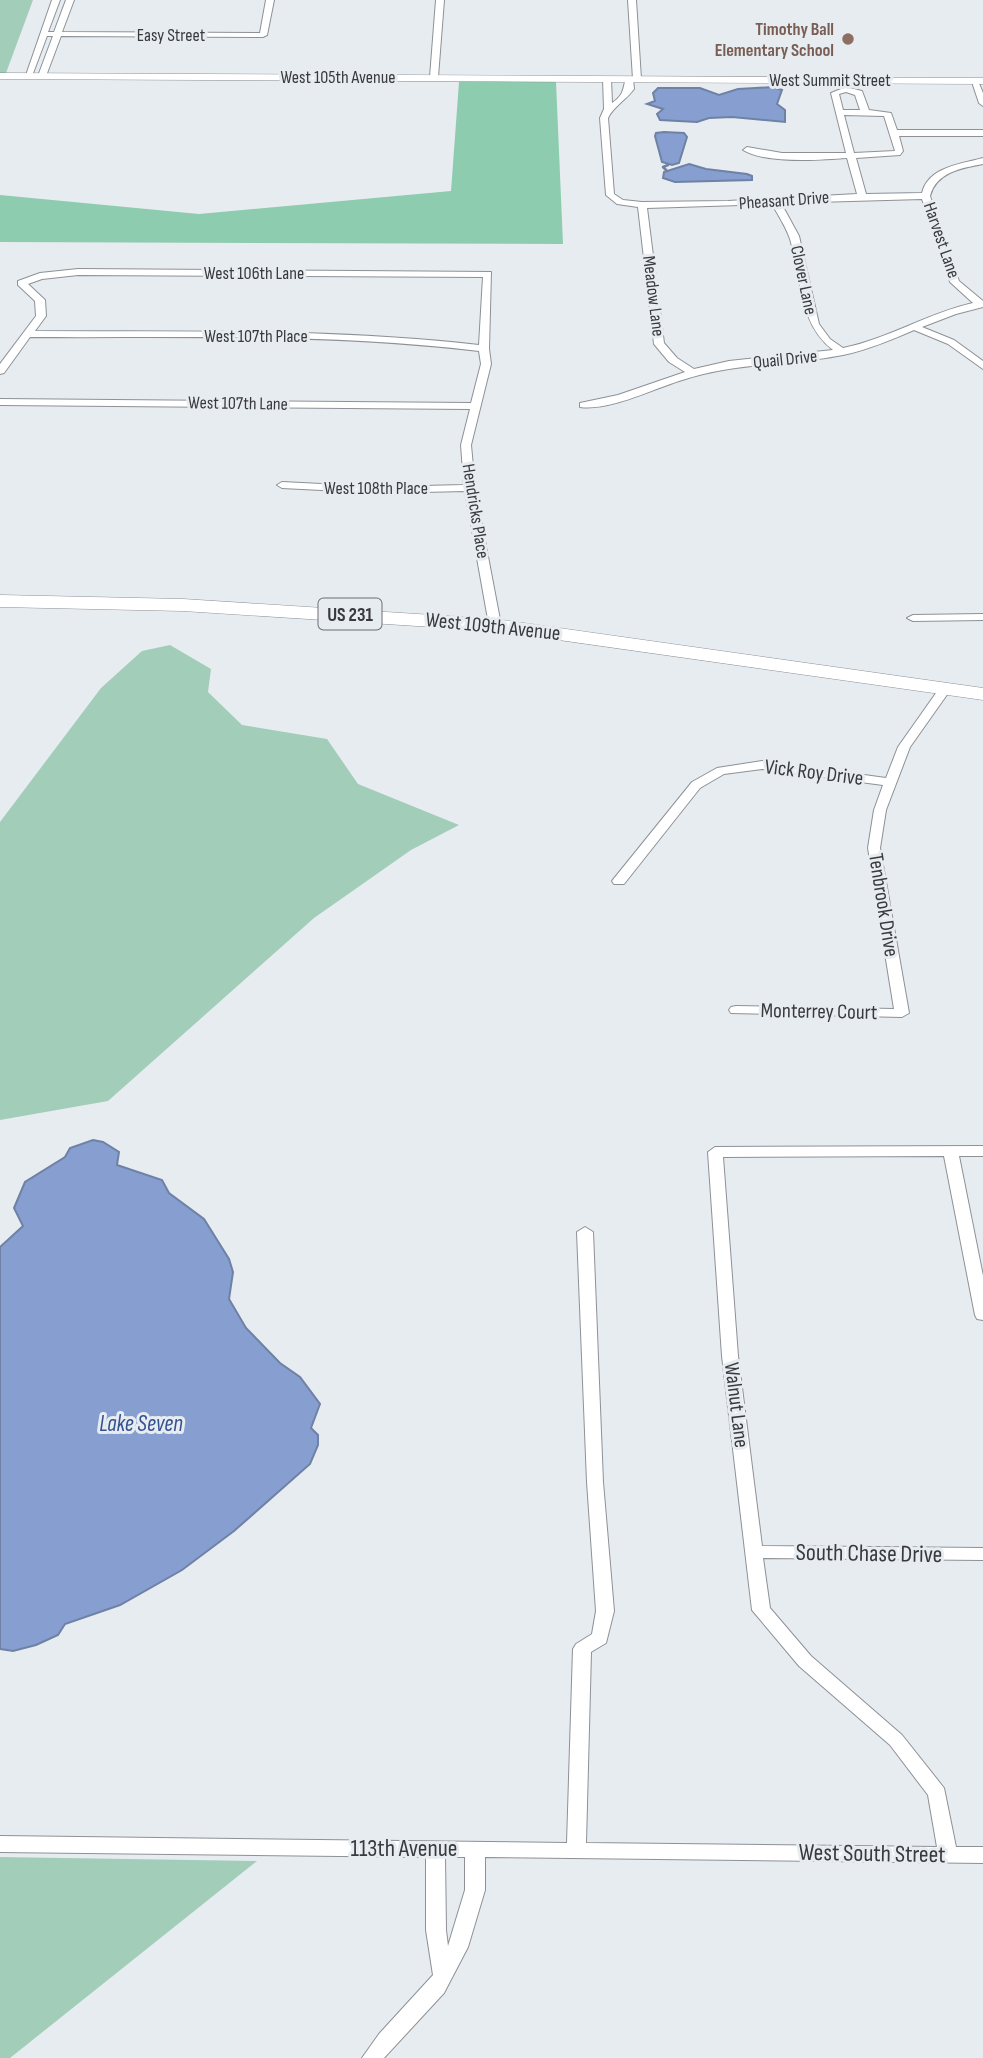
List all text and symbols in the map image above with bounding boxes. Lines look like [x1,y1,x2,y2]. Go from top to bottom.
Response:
place label: Timothy Ball Elementary School [715,19,834,61]
street label: Easy Street [137,25,206,46]
marker: Timothy Ball Elementary School [840,31,856,47]
street label: West 105th Avenue [280,67,396,88]
street label: West Summit Street [769,70,891,91]
street label: Pheasant Drive [738,187,830,214]
street label: Harvest Lane [919,199,964,281]
street label: Clover Lane [786,244,821,317]
street label: Meadow Lane [638,254,669,338]
street label: West 106th Lane [204,263,304,284]
street label: West 107th Place [204,326,308,347]
street label: Quail Drive [752,346,818,373]
street label: West 107th Lane [188,392,288,415]
street label: Hendricks Place [458,462,493,560]
street label: West 108th Place [324,478,428,499]
road number: US 231 [318,598,382,629]
street label: West 109th Avenue [424,607,562,646]
street label: Vick Roy Drive [763,754,865,791]
street label: Tenbrook Drive [863,852,904,959]
street label: Monterrey Court [760,998,878,1025]
street label: Walnut Lane [719,1361,754,1449]
water label: Lake Seven [99,1410,183,1438]
street label: South Chase Drive [795,1538,943,1569]
street label: 113th Avenue [351,1834,457,1863]
street label: West South Street [798,1838,946,1869]

